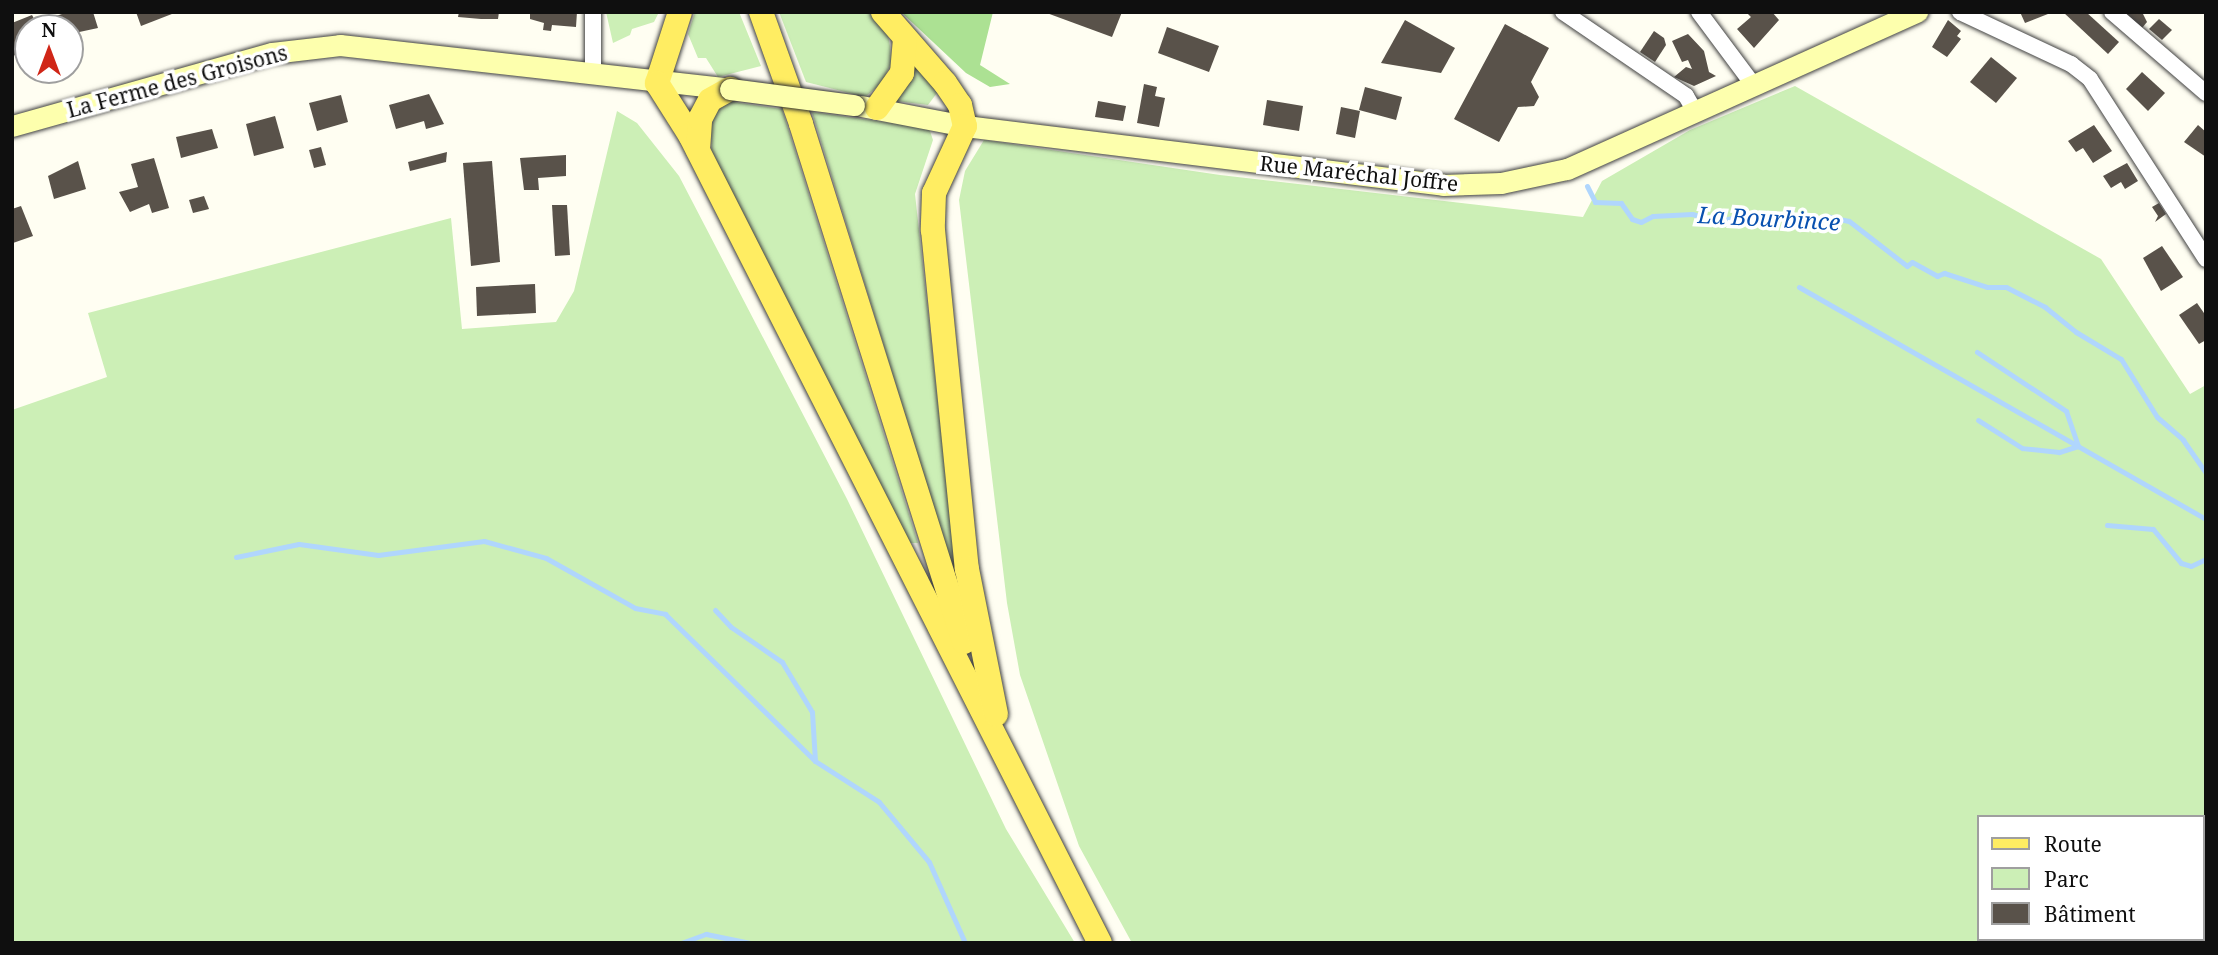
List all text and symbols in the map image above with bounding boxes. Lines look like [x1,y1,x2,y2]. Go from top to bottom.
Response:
north arrow [14,14,84,84]
text: N [42,17,56,43]
street label: La Ferme des Groisons [64,39,290,123]
street label: Rue Maréchal Joffre [1258,150,1460,196]
water label: La Bourbince [1697,200,1841,236]
legend [1976,815,2204,941]
text: Route [2044,830,2102,858]
text: Parc [2044,865,2089,893]
text: Bâtiment [2044,900,2136,928]

